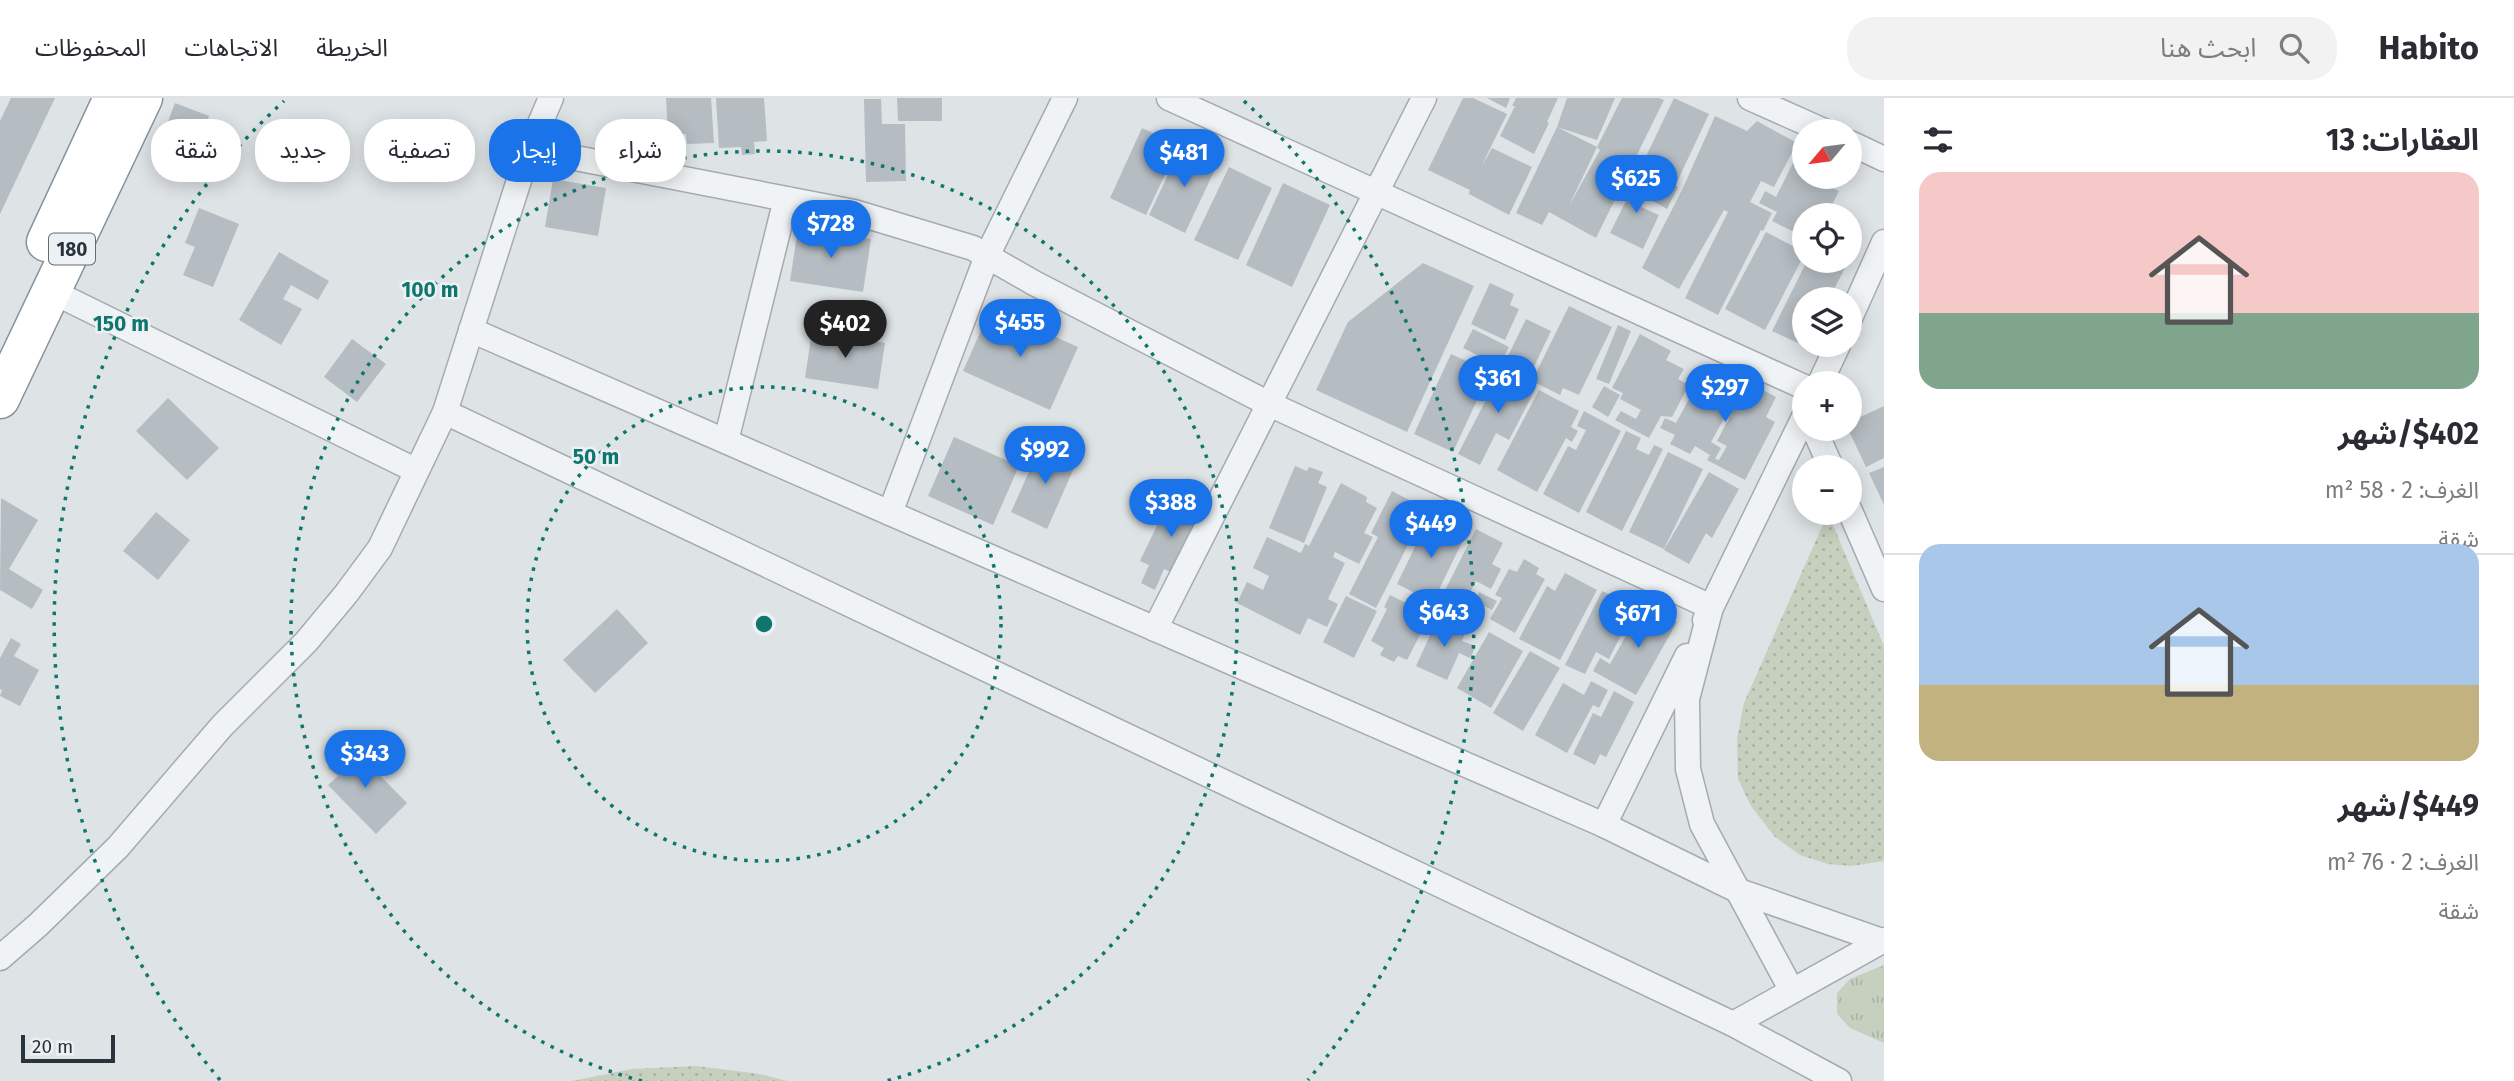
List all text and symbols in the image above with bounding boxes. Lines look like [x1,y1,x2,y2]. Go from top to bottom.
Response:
search box [1847,17,2337,80]
text: Habito [2379,28,2479,68]
icon: search [2275,29,2313,67]
text: ابحث هنا [2160,33,2257,64]
text: المحفوظات [35,34,146,62]
text: الاتجاهات [184,34,278,62]
text: الخريطة [316,34,388,62]
chip: شقة [151,119,241,182]
chip: جديد [255,119,350,182]
chip: تصفية [364,119,475,182]
chip: إيجار [489,119,581,182]
chip: شراء [595,119,686,182]
north arrow [1792,119,1862,189]
map controls [1792,119,1862,525]
icon: filters [1919,121,1957,159]
text: العقارات: 13 [2326,122,2479,158]
pin: $481 [1143,130,1225,189]
text: $481 [1160,138,1208,166]
pin: $625 [1595,156,1677,215]
text: $625 [1611,164,1661,192]
pin: $728 [790,200,872,260]
button: locate [1792,203,1862,273]
text: $728 [807,209,855,237]
icon: home [2136,217,2262,343]
road number: 180 [49,234,95,265]
text: 100 m [401,277,459,303]
button: layers [1792,287,1862,357]
pin: $402 [804,300,886,360]
pin: $455 [979,300,1061,359]
text: $455 [995,308,1045,336]
text: $402 [820,309,870,337]
text: 150 m [93,311,149,337]
pin: $361 [1457,356,1539,415]
text: $361 [1475,364,1521,392]
pin: $297 [1684,364,1766,424]
button: + [1792,371,1862,441]
text: $297 [1701,373,1749,401]
text: $402/شهر [2338,416,2479,452]
pin: $992 [1004,426,1086,486]
text: $992 [1020,435,1070,463]
text: 50 m [573,444,619,470]
button: − [1792,455,1862,525]
text: الغرف: 2 · 58 m² [2325,476,2479,504]
pin: $388 [1130,480,1212,539]
text: $388 [1145,488,1197,516]
pin: $449 [1390,500,1472,560]
text: $449 [1405,509,1457,537]
text: شقة [2438,525,2479,553]
pin: $643 [1403,589,1485,649]
icon: home [2136,589,2262,715]
pin: $671 [1597,590,1679,650]
text: $643 [1419,598,1469,626]
text: $671 [1615,599,1661,627]
centre of rings [752,612,776,636]
pin: $343 [324,730,406,790]
text: $343 [340,739,390,767]
text: $449/شهر [2338,788,2479,824]
text: الغرف: 2 · 76 m² [2327,848,2479,876]
text: شقة [2438,897,2479,925]
scale bar [21,1032,116,1064]
text: 20 m [32,1035,73,1058]

